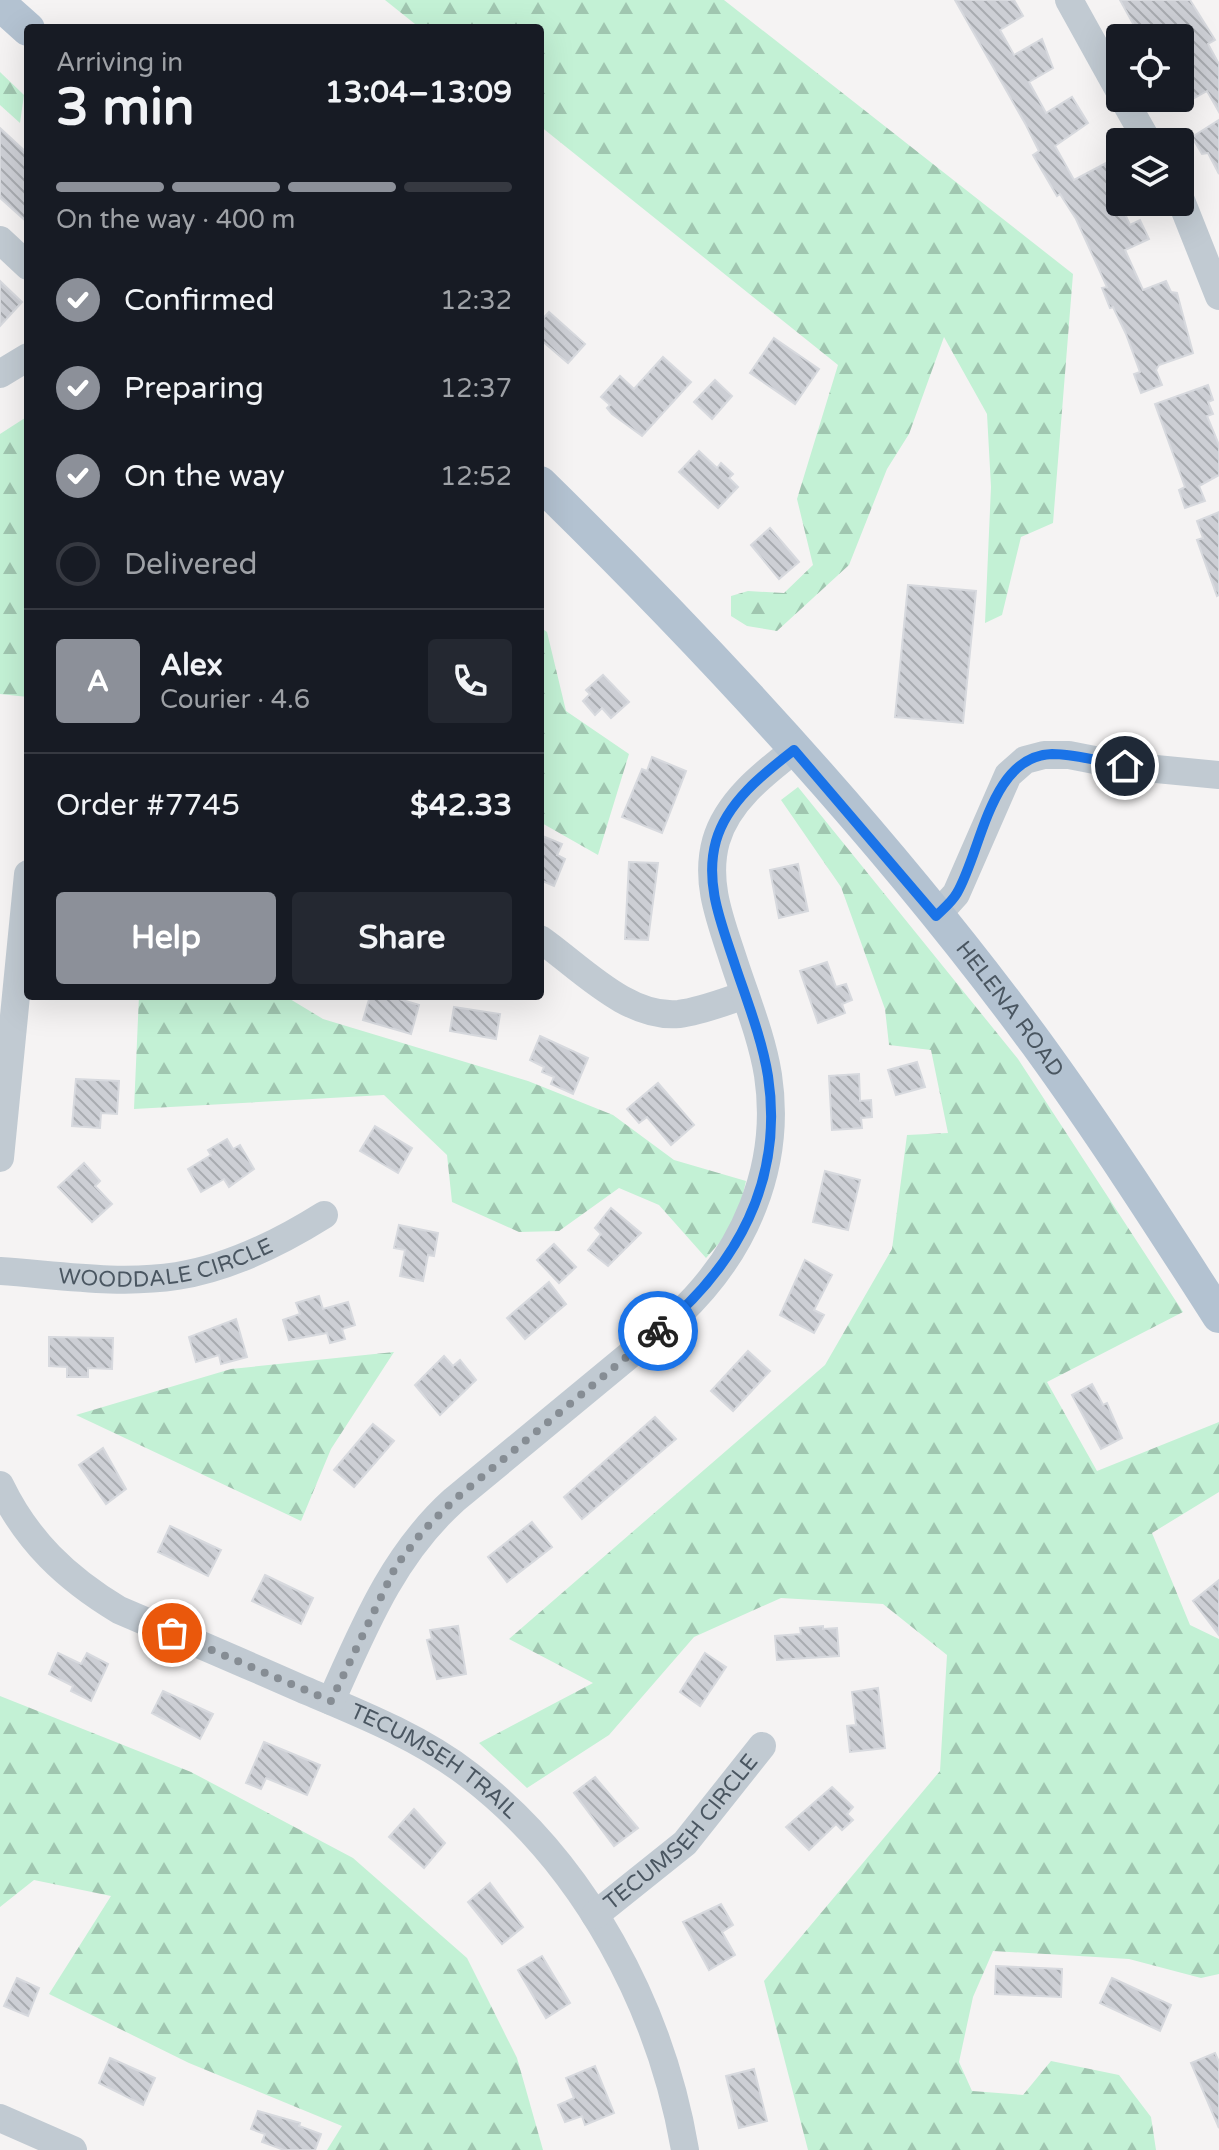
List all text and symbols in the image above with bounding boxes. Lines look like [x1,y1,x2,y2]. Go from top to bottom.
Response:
map controls [1106,24,1194,216]
button: locate [1106,24,1194,112]
text: Arriving in [56,47,183,78]
text: 13:04–13:09 [325,74,512,111]
text: 3 min [56,76,195,139]
button: layers [1106,128,1194,216]
text: On the way · 400 m [56,204,295,235]
icon: check [56,278,100,322]
text: Confirmed [124,282,275,319]
text: 12:32 [440,285,512,316]
icon: check [56,366,100,410]
text: Preparing [124,370,264,407]
text: 12:37 [440,373,512,404]
icon: check [56,454,100,498]
text: On the way [124,458,285,495]
text: 12:52 [440,461,512,492]
text: Delivered [124,546,258,583]
button: phone [428,639,512,723]
text: Alex [160,647,223,684]
text: A [87,663,109,700]
text: Courier · 4.6 [160,684,310,715]
pin [1091,732,1159,800]
icon: home [1103,744,1147,788]
text: Order #7745 [56,787,240,824]
text: $42.33 [410,787,512,824]
button: Help [56,892,276,984]
button: Share [292,892,512,984]
street label: HELENA ROAD [950,936,1069,1082]
street label: WOODDALE CIRCLE [57,1233,277,1293]
courier [618,1291,698,1371]
icon: bike [636,1309,680,1353]
pin [138,1599,206,1667]
icon: bag [150,1611,194,1655]
street label: TECUMSEH TRAIL [346,1698,524,1824]
street label: TECUMSEH CIRCLE [599,1749,763,1916]

